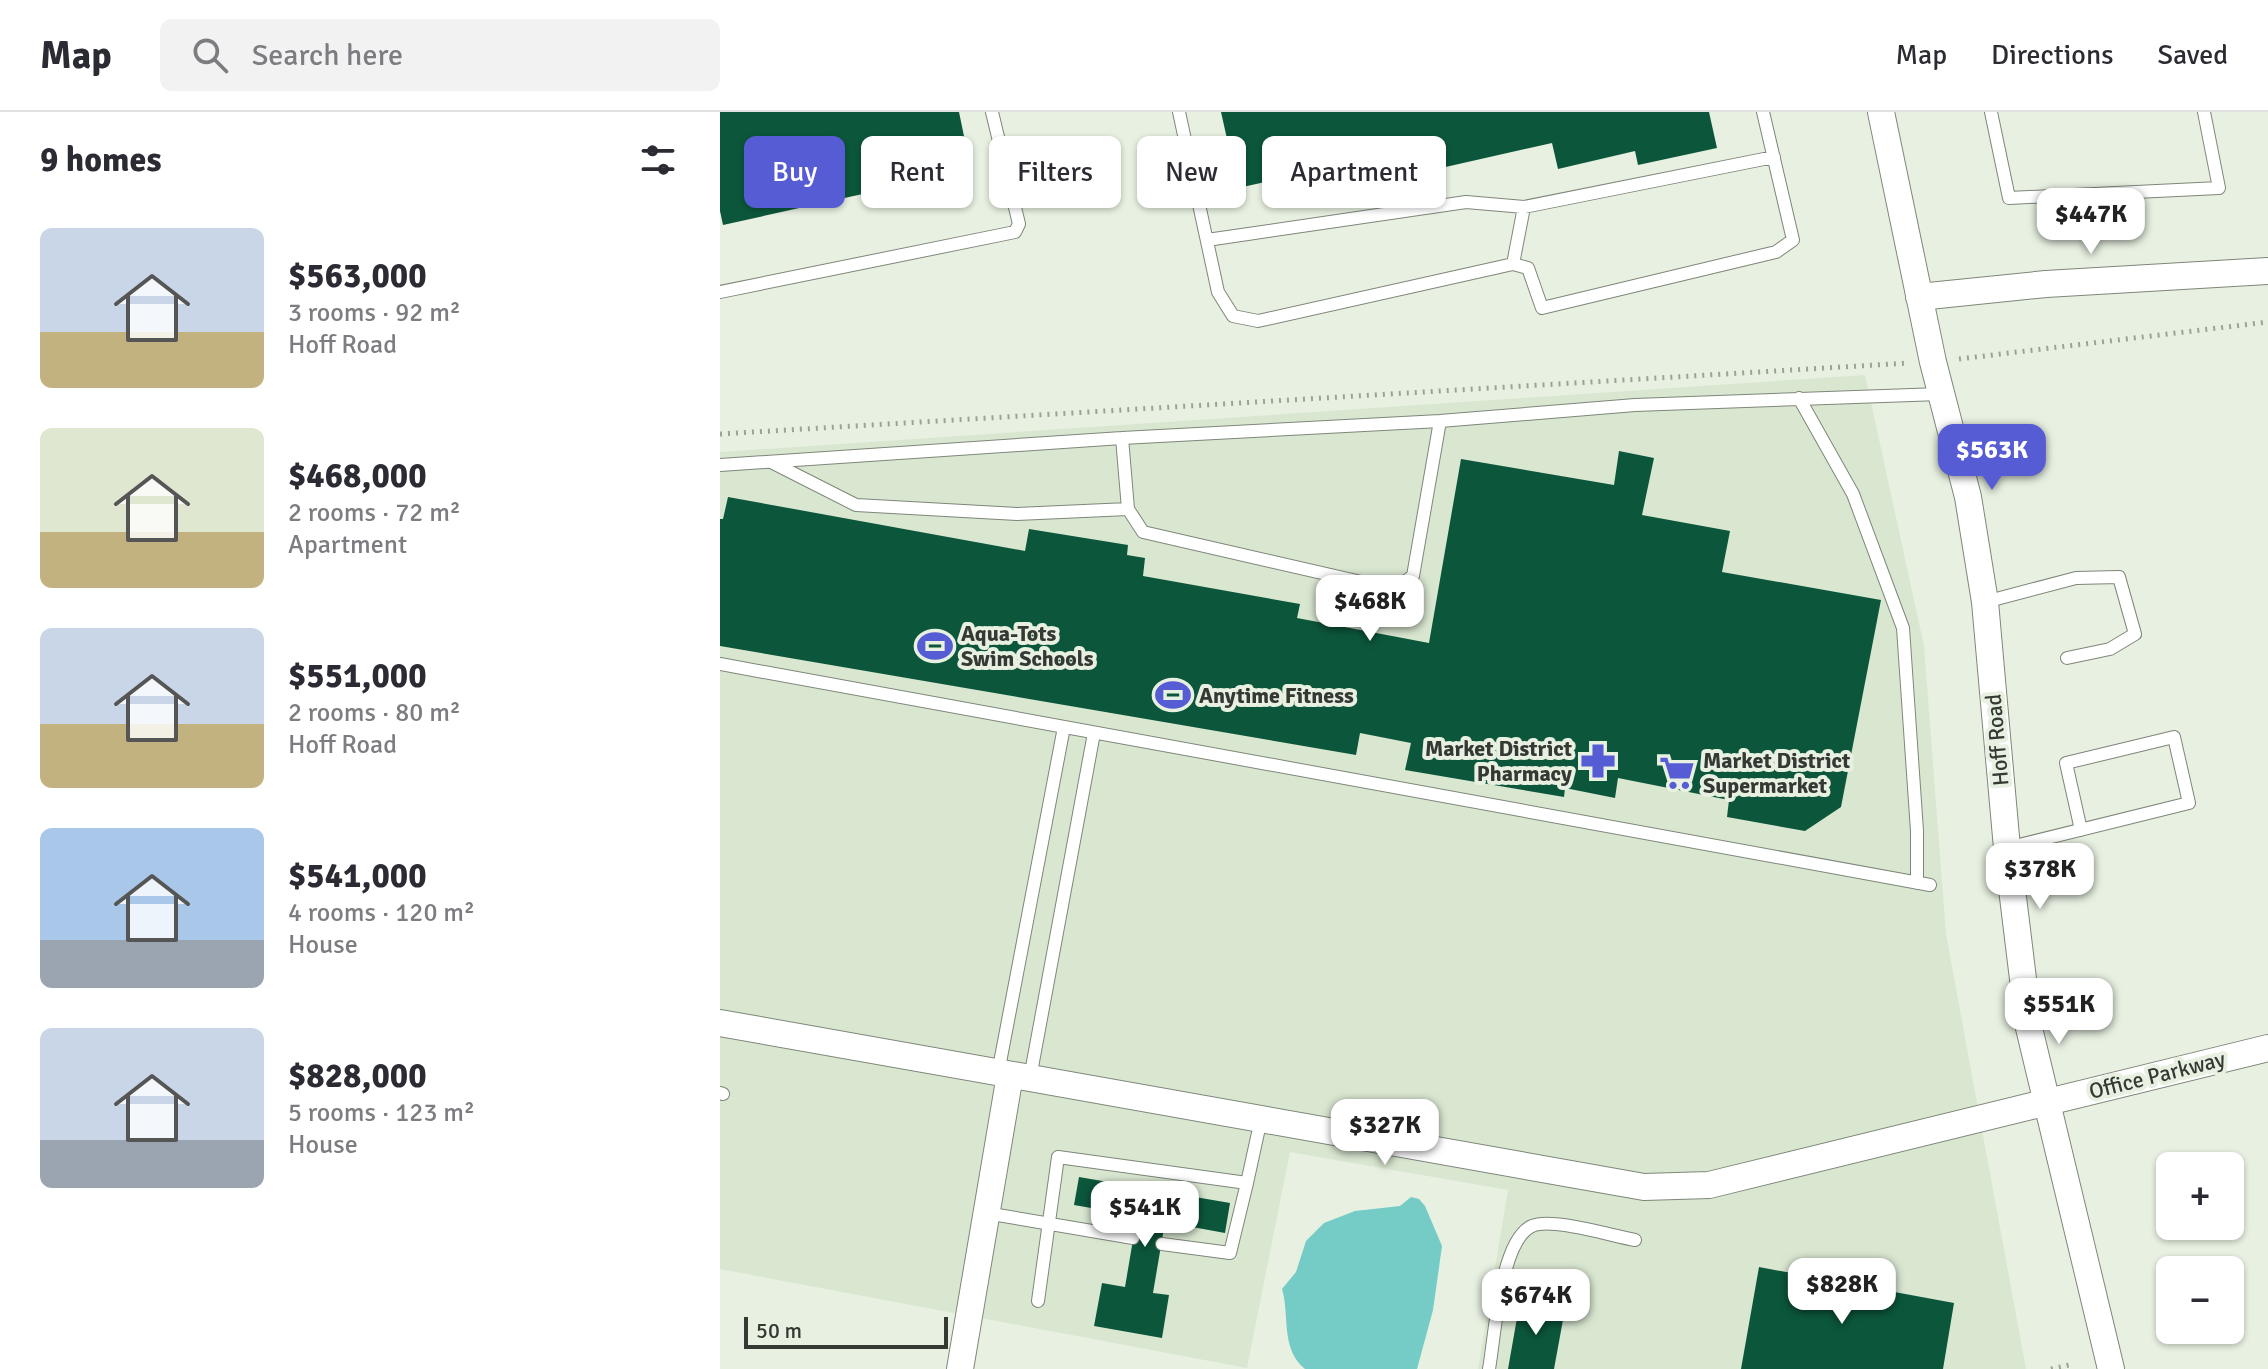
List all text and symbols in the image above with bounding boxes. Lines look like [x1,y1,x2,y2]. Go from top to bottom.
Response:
search box [160,19,720,91]
text: Map [40,32,112,79]
icon: search [188,33,232,77]
text: Search here [252,37,403,74]
text: Map [1895,38,1947,72]
text: Directions [1991,38,2113,72]
text: Saved [2157,38,2228,72]
chip: Buy [744,136,845,208]
chip: Rent [861,136,973,208]
chip: Filters [989,136,1121,208]
chip: New [1137,136,1246,208]
chip: Apartment [1262,136,1446,208]
icon: filters [636,138,680,182]
text: 9 homes [40,139,161,181]
pin: $447K [2035,188,2147,256]
text: $447K [2055,198,2127,230]
text: $563,000 [288,255,427,297]
icon: home [104,260,200,356]
text: 3 rooms · 92 m² [288,297,461,329]
text: Hoff Road [288,329,397,361]
pin: $563K [1936,424,2048,492]
text: $563K [1956,434,2028,466]
text: $468,000 [288,455,427,497]
icon: home [104,460,200,556]
text: 2 rooms · 72 m² [288,497,461,529]
text: Apartment [288,529,407,561]
pin: $468K [1314,575,1426,643]
text: $468K [1334,585,1406,617]
place label: Aqua-Tots Swim Schools [961,620,1094,672]
sports icon: Aqua-Tots Swim Schools [916,627,954,665]
text: $551,000 [288,655,427,697]
icon: home [104,660,200,756]
sports icon: Anytime Fitness [1154,676,1192,714]
place label: Anytime Fitness [1199,682,1354,709]
street label: Hoff Road [1980,693,2014,787]
text: 2 rooms · 80 m² [288,697,461,729]
text: Hoff Road [288,729,397,761]
place label: Market District Pharmacy [1425,735,1572,787]
pharmacy icon: Market District Pharmacy [1579,742,1617,780]
place label: Market District Supermarket [1703,747,1850,799]
supermarket icon: Market District Supermarket [1658,754,1696,792]
pin: $378K [1984,843,2096,911]
text: $378K [2004,853,2076,885]
text: $541,000 [288,855,427,897]
icon: home [104,860,200,956]
text: 4 rooms · 120 m² [288,897,475,929]
text: House [288,929,358,961]
pin: $551K [2003,978,2115,1046]
text: $551K [2023,988,2095,1020]
street label: Office Parkway [2086,1045,2229,1105]
text: $828,000 [288,1055,427,1097]
icon: home [104,1060,200,1156]
text: 5 rooms · 123 m² [288,1097,475,1129]
pin: $327K [1329,1099,1441,1167]
text: $327K [1349,1109,1421,1141]
text: House [288,1129,358,1161]
map controls [2156,1152,2244,1344]
button: + [2156,1152,2244,1240]
pin: $541K [1089,1181,1201,1249]
text: $541K [1109,1191,1181,1223]
button: − [2156,1256,2244,1344]
pin: $828K [1786,1258,1898,1326]
text: $828K [1806,1268,1878,1300]
pin: $674K [1480,1269,1592,1337]
text: $674K [1500,1279,1572,1311]
scale bar [744,1313,948,1349]
text: 50 m [756,1317,802,1344]

